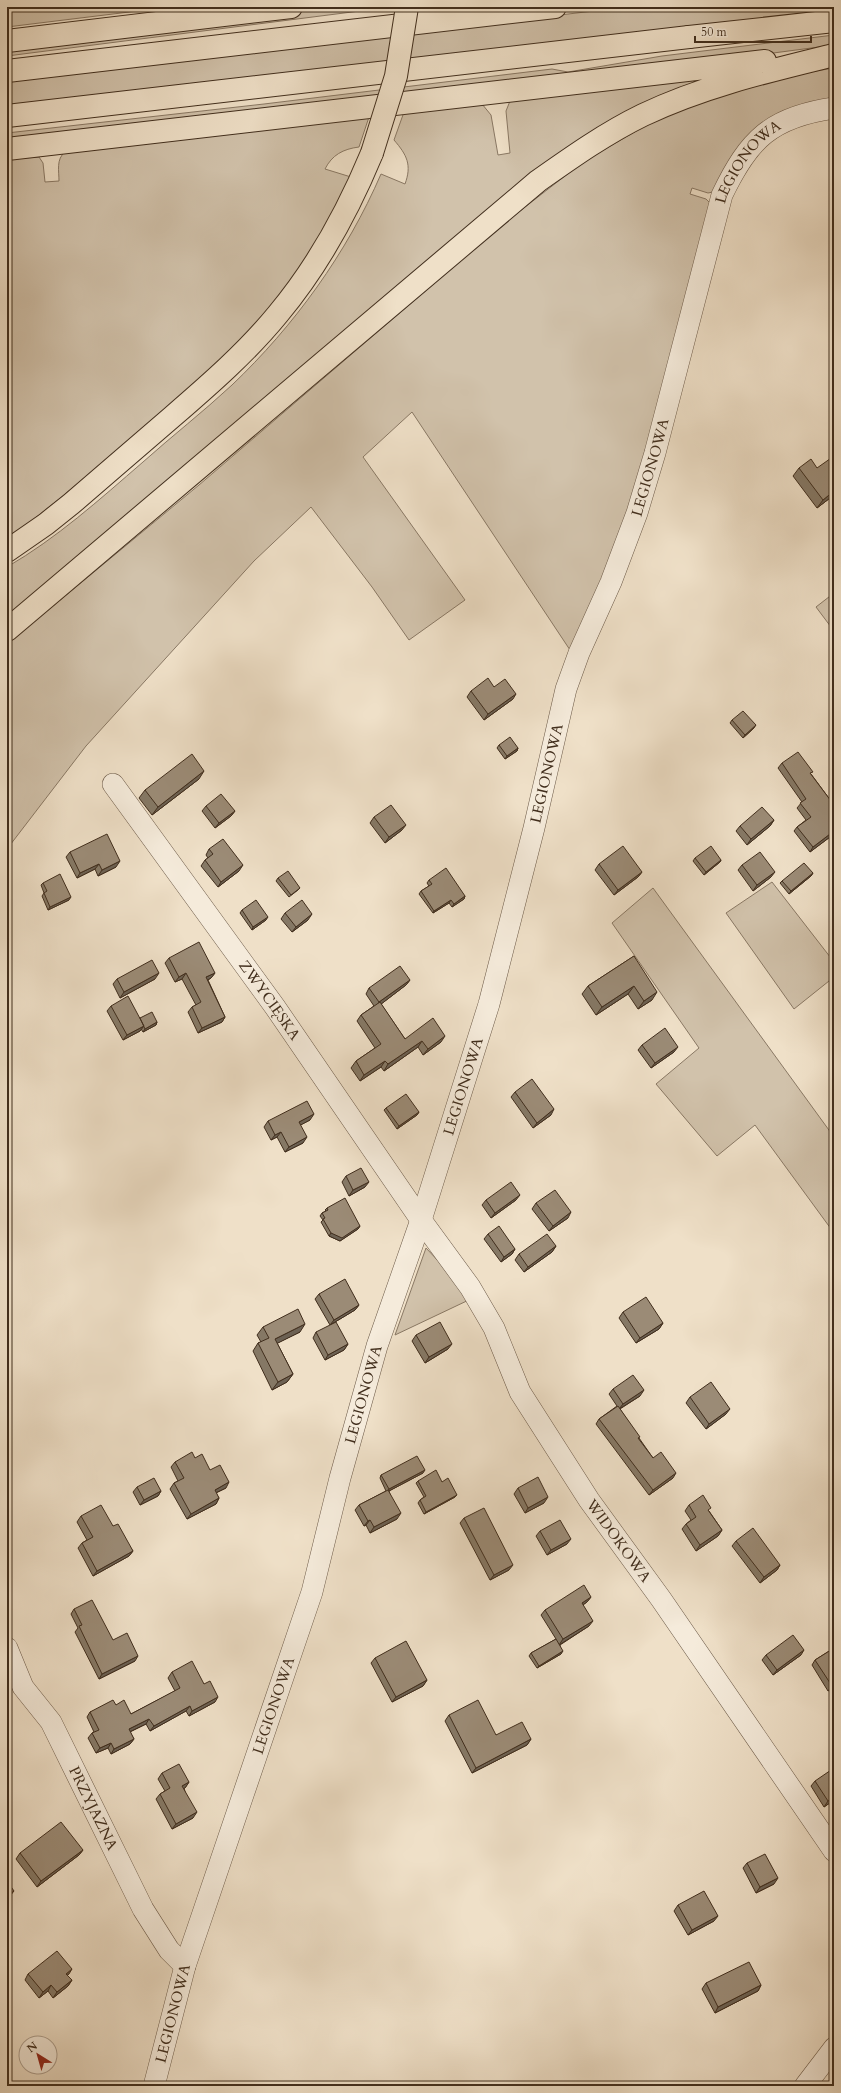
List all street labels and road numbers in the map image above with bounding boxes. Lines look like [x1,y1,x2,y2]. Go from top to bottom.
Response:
street label: LEGIONOWA [710,115,785,206]
street label: LEGIONOWA [627,416,674,519]
street label: LEGIONOWA [525,721,568,825]
street label: ZWYCIĘSKA [234,956,305,1044]
street label: LEGIONOWA [438,1035,488,1138]
street label: LEGIONOWA [340,1343,387,1446]
street label: WIDOKOWA [581,1494,656,1587]
street label: LEGIONOWA [248,1654,299,1757]
street label: PRZYJAZNA [64,1763,123,1854]
street label: LEGIONOWA [150,1962,195,2065]

